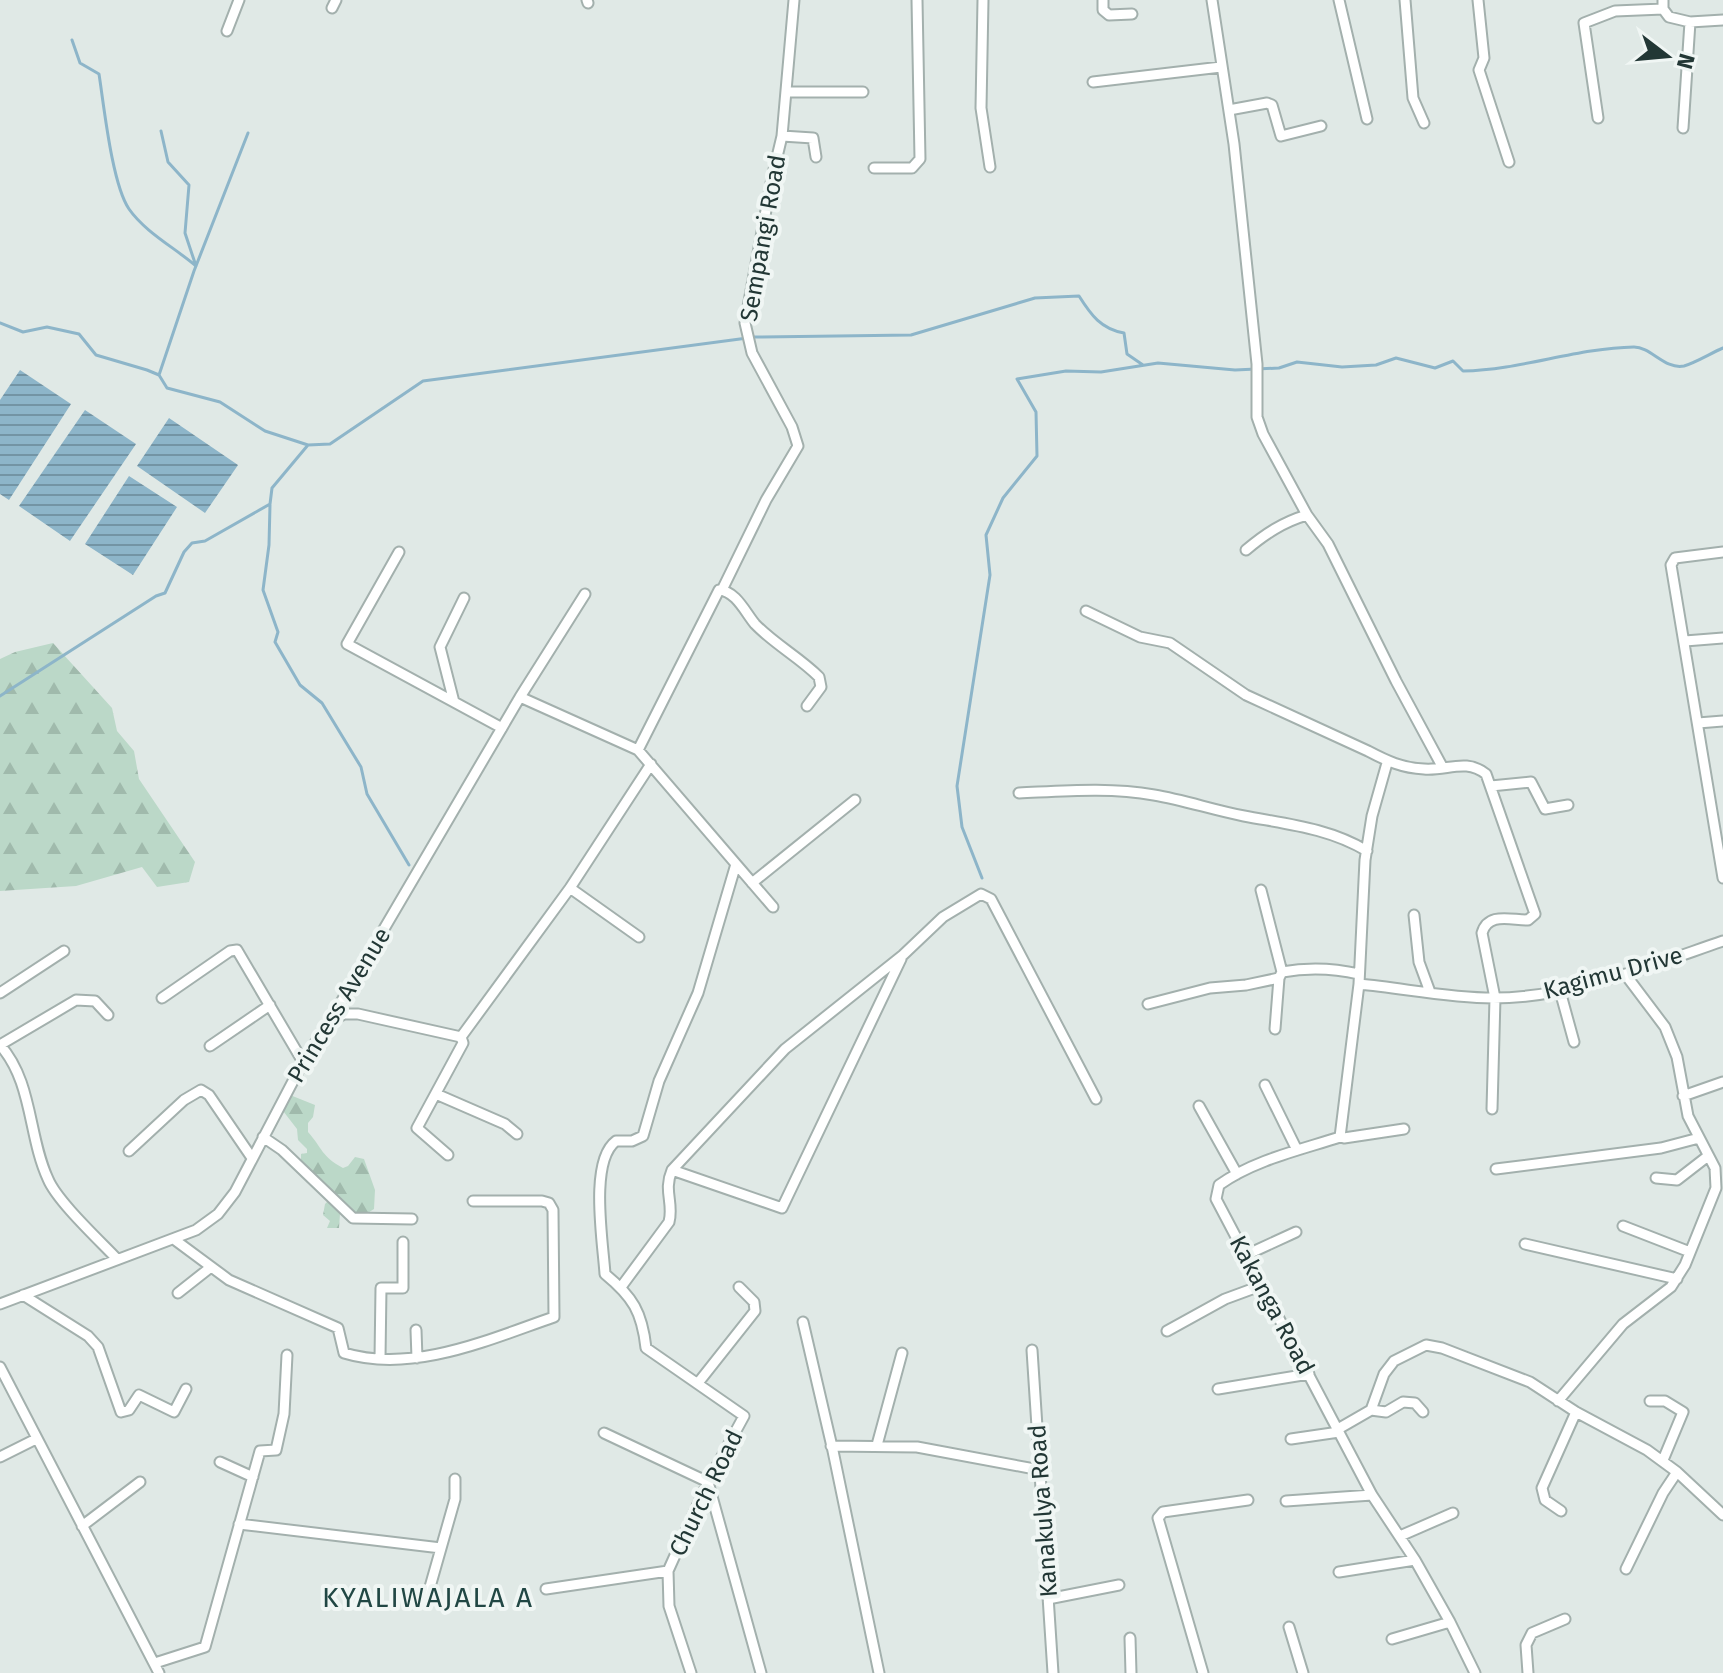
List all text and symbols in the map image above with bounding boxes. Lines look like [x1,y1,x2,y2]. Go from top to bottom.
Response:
north arrow [1627,16,1707,96]
text: N [1671,51,1701,72]
street label: Sempangi Road [735,152,791,324]
street label: Princess Avenue [282,922,396,1088]
street label: Kagimu Drive [1540,941,1686,1005]
street label: Kakanga Road [1224,1231,1320,1379]
street label: Kanakulya Road [1023,1424,1063,1598]
street label: Church Road [663,1425,749,1561]
district label: KYALIWAJALA A [322,1581,534,1614]

